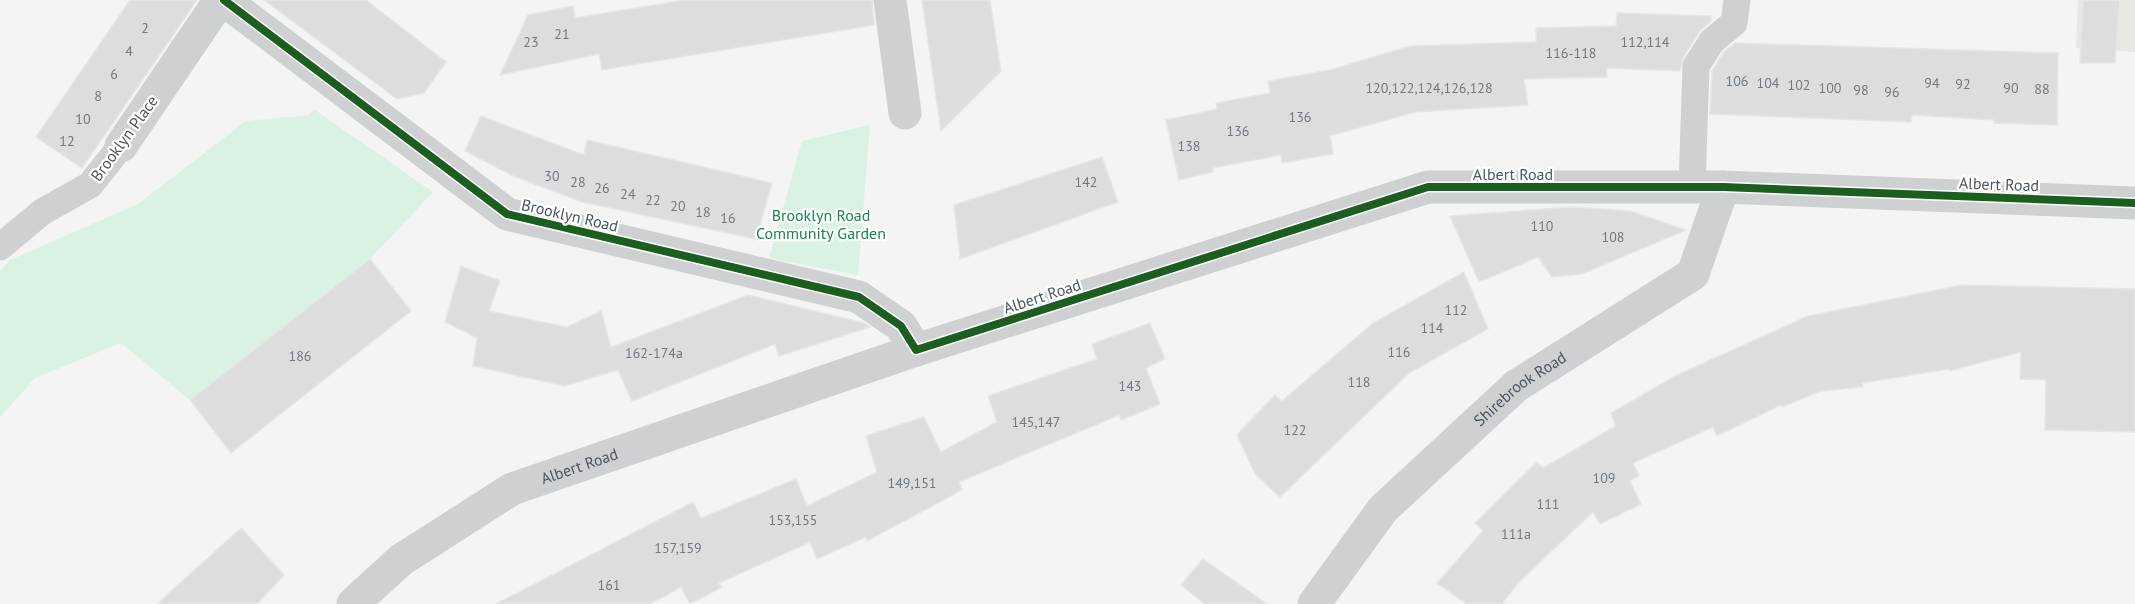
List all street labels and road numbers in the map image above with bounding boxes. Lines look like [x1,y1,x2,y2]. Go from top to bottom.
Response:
street label: Brooklyn Place [86,91,162,185]
street label: Albert Road [1473,164,1553,184]
street label: Albert Road [1959,173,2039,195]
street label: Brooklyn Road [520,194,620,236]
street label: Albert Road [1001,274,1083,318]
street label: Shirebrook Road [1469,347,1570,430]
street label: Albert Road [538,443,621,488]

